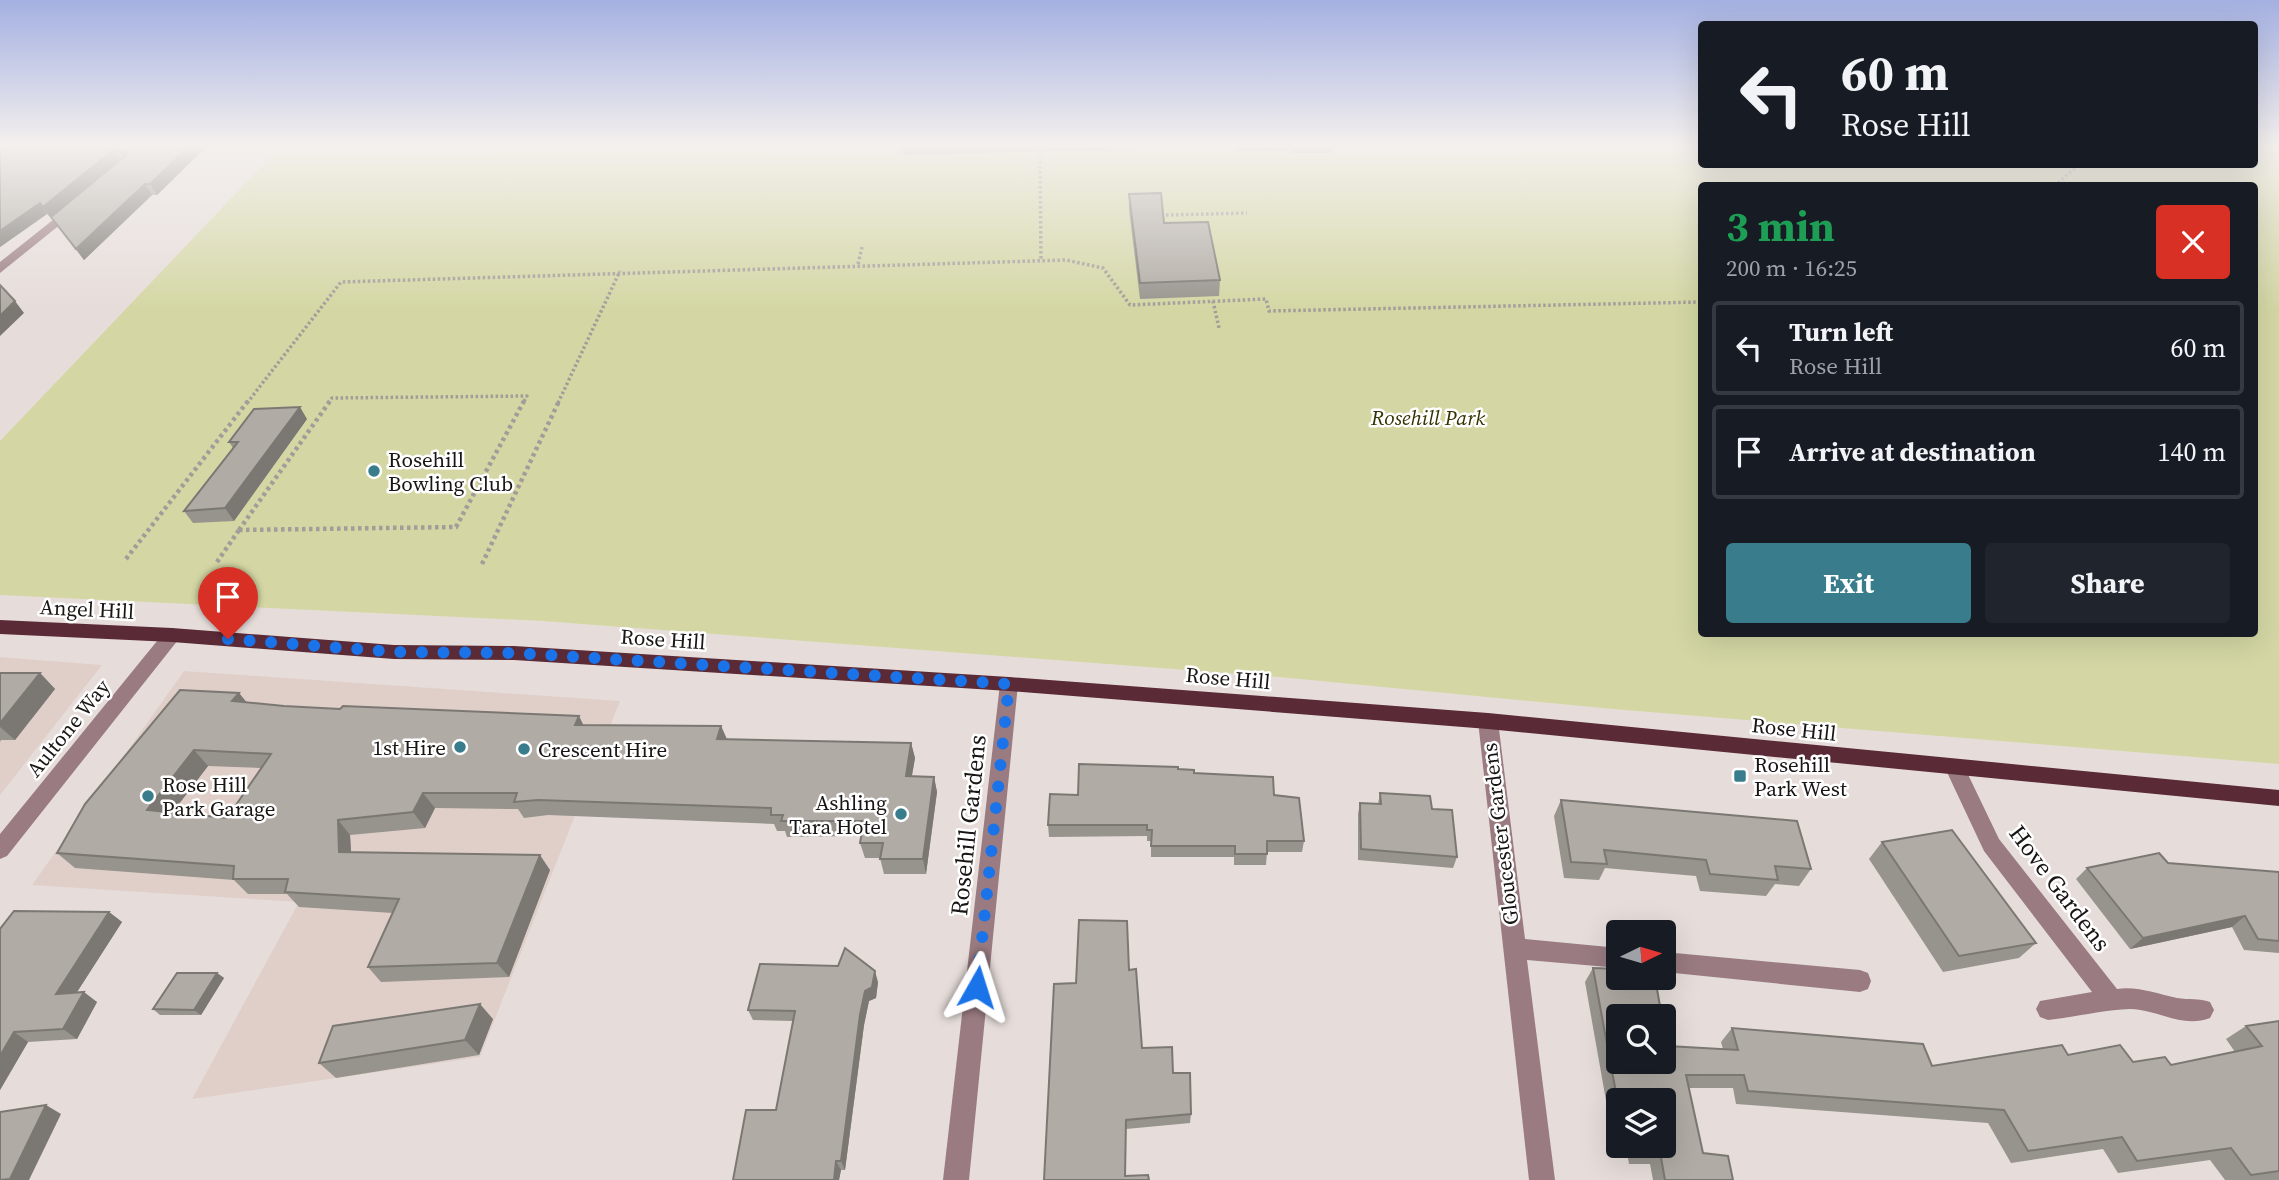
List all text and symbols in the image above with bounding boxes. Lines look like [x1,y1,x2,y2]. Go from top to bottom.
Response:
text: 60 m [1841,39,1949,106]
icon: left [1726,49,1817,140]
text: Rose Hill [1841,103,1971,147]
text: 3 min [1726,197,1835,255]
button: close [2156,205,2230,279]
text: 200 m · 16:25 [1726,252,1857,284]
text: Turn left [1789,314,1893,350]
icon: left [1730,329,1768,367]
text: 60 m [2171,330,2226,366]
text: Rose Hill [1789,350,1882,382]
park label: Rosehill Park [1370,403,1485,432]
icon: arrive [1730,433,1768,471]
text: Arrive at destination [1789,434,2036,470]
text: 140 m [2158,434,2226,470]
place label: Rosehill Bowling Club [388,445,513,498]
marker: Rosehill Bowling Club [366,463,382,479]
button: Exit [1726,543,1971,623]
button: Share [1985,543,2230,623]
pin [198,567,258,639]
icon: arrive [209,578,247,616]
street label: Angel Hill [39,592,135,626]
street label: Rose Hill [620,622,706,656]
street label: Rose Hill [1184,660,1272,696]
street label: Aultone Way [20,673,117,783]
street label: Rose Hill [1750,710,1838,748]
place label: 1st Hire [372,733,446,762]
street label: Rosehill Gardens [942,733,994,917]
place label: Crescent Hire [538,735,667,764]
marker: 1st Hire [452,739,468,755]
marker: Crescent Hire [516,741,532,757]
street label: Gloucester Gardens [1474,741,1526,927]
place label: Rosehill Park West [1754,750,1847,803]
marker: Rosehill Park West [1732,768,1748,784]
place label: Rose Hill Park Garage [162,770,275,823]
marker: Rose Hill Park Garage [140,788,156,804]
place label: Ashling Tara Hotel [789,788,887,841]
marker: Ashling Tara Hotel [893,806,909,822]
street label: Hove Gardens [2002,818,2118,958]
north arrow [1606,920,1676,990]
map controls [1606,920,1676,1158]
position arrow [940,950,1014,1024]
button: search [1606,1004,1676,1074]
button: layers [1606,1088,1676,1158]

